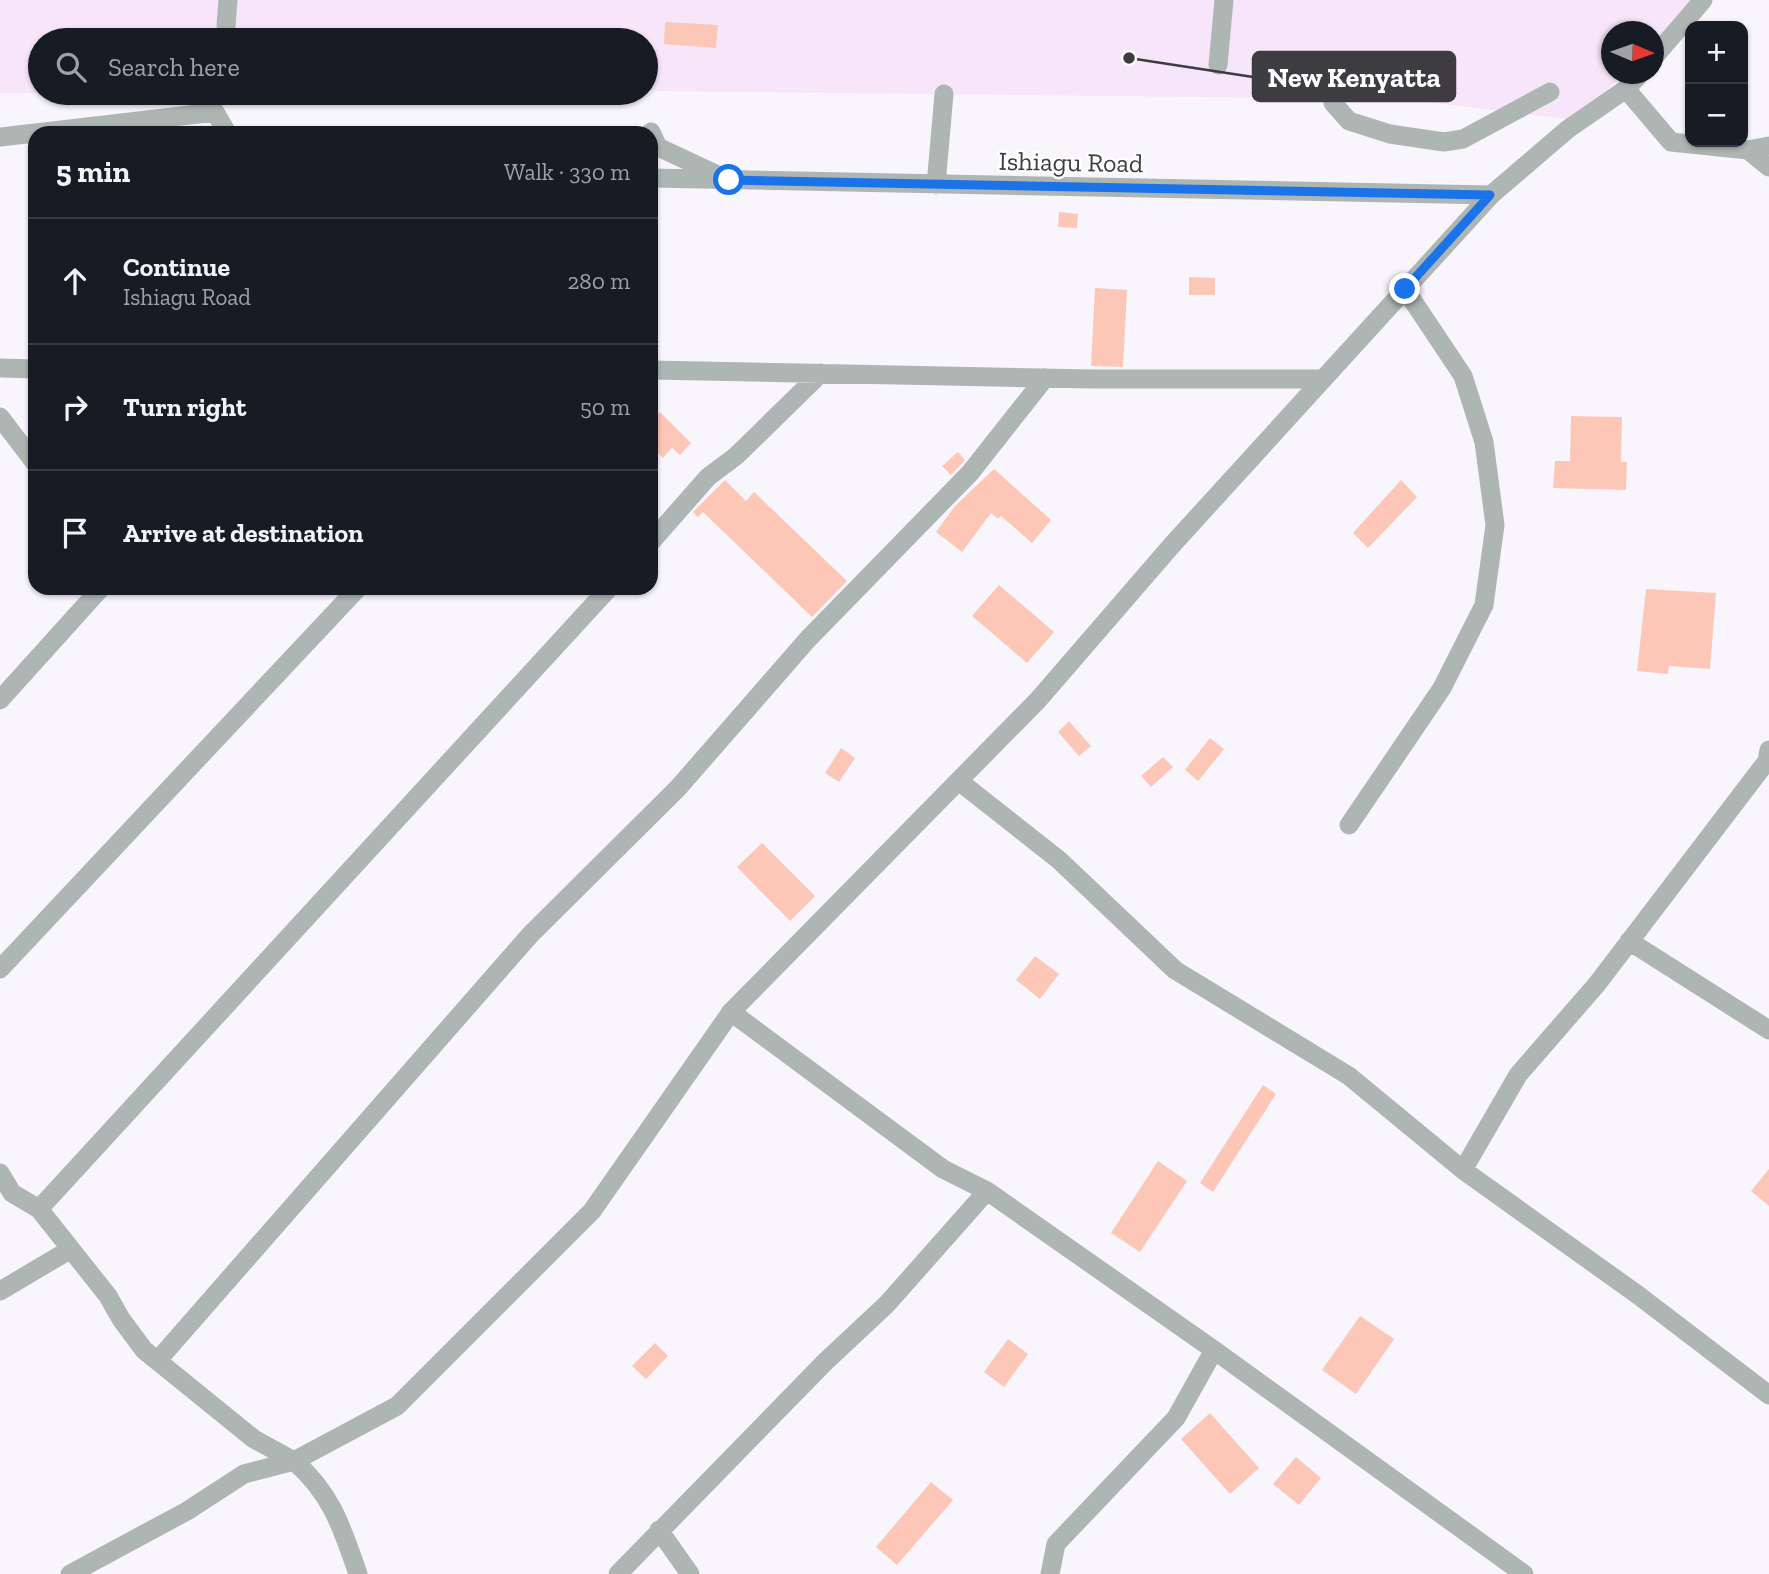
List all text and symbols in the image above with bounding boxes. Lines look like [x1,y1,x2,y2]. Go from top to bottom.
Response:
north arrow [1601,21,1664,84]
map controls [1685,21,1748,147]
button: + [1685,21,1748,84]
search box [28,28,658,105]
icon: search [52,48,90,86]
text: Search here [108,51,240,83]
callout: New Kenyatta [1253,52,1455,101]
text: New Kenyatta [1267,61,1441,94]
button: − [1685,84,1748,147]
street label: Ishiagu Road [998,145,1144,179]
text: 5 min [56,154,130,190]
text: Walk · 330 m [504,158,630,186]
route start [713,164,744,195]
text: Continue [123,251,230,283]
icon: ahead [56,262,94,300]
text: 280 m [567,267,630,295]
route end [1389,273,1420,304]
text: Ishiagu Road [123,283,251,311]
icon: right [56,388,94,426]
text: Turn right [123,391,246,423]
text: 50 m [580,393,630,421]
icon: arrive [56,514,94,552]
text: Arrive at destination [123,517,363,549]

